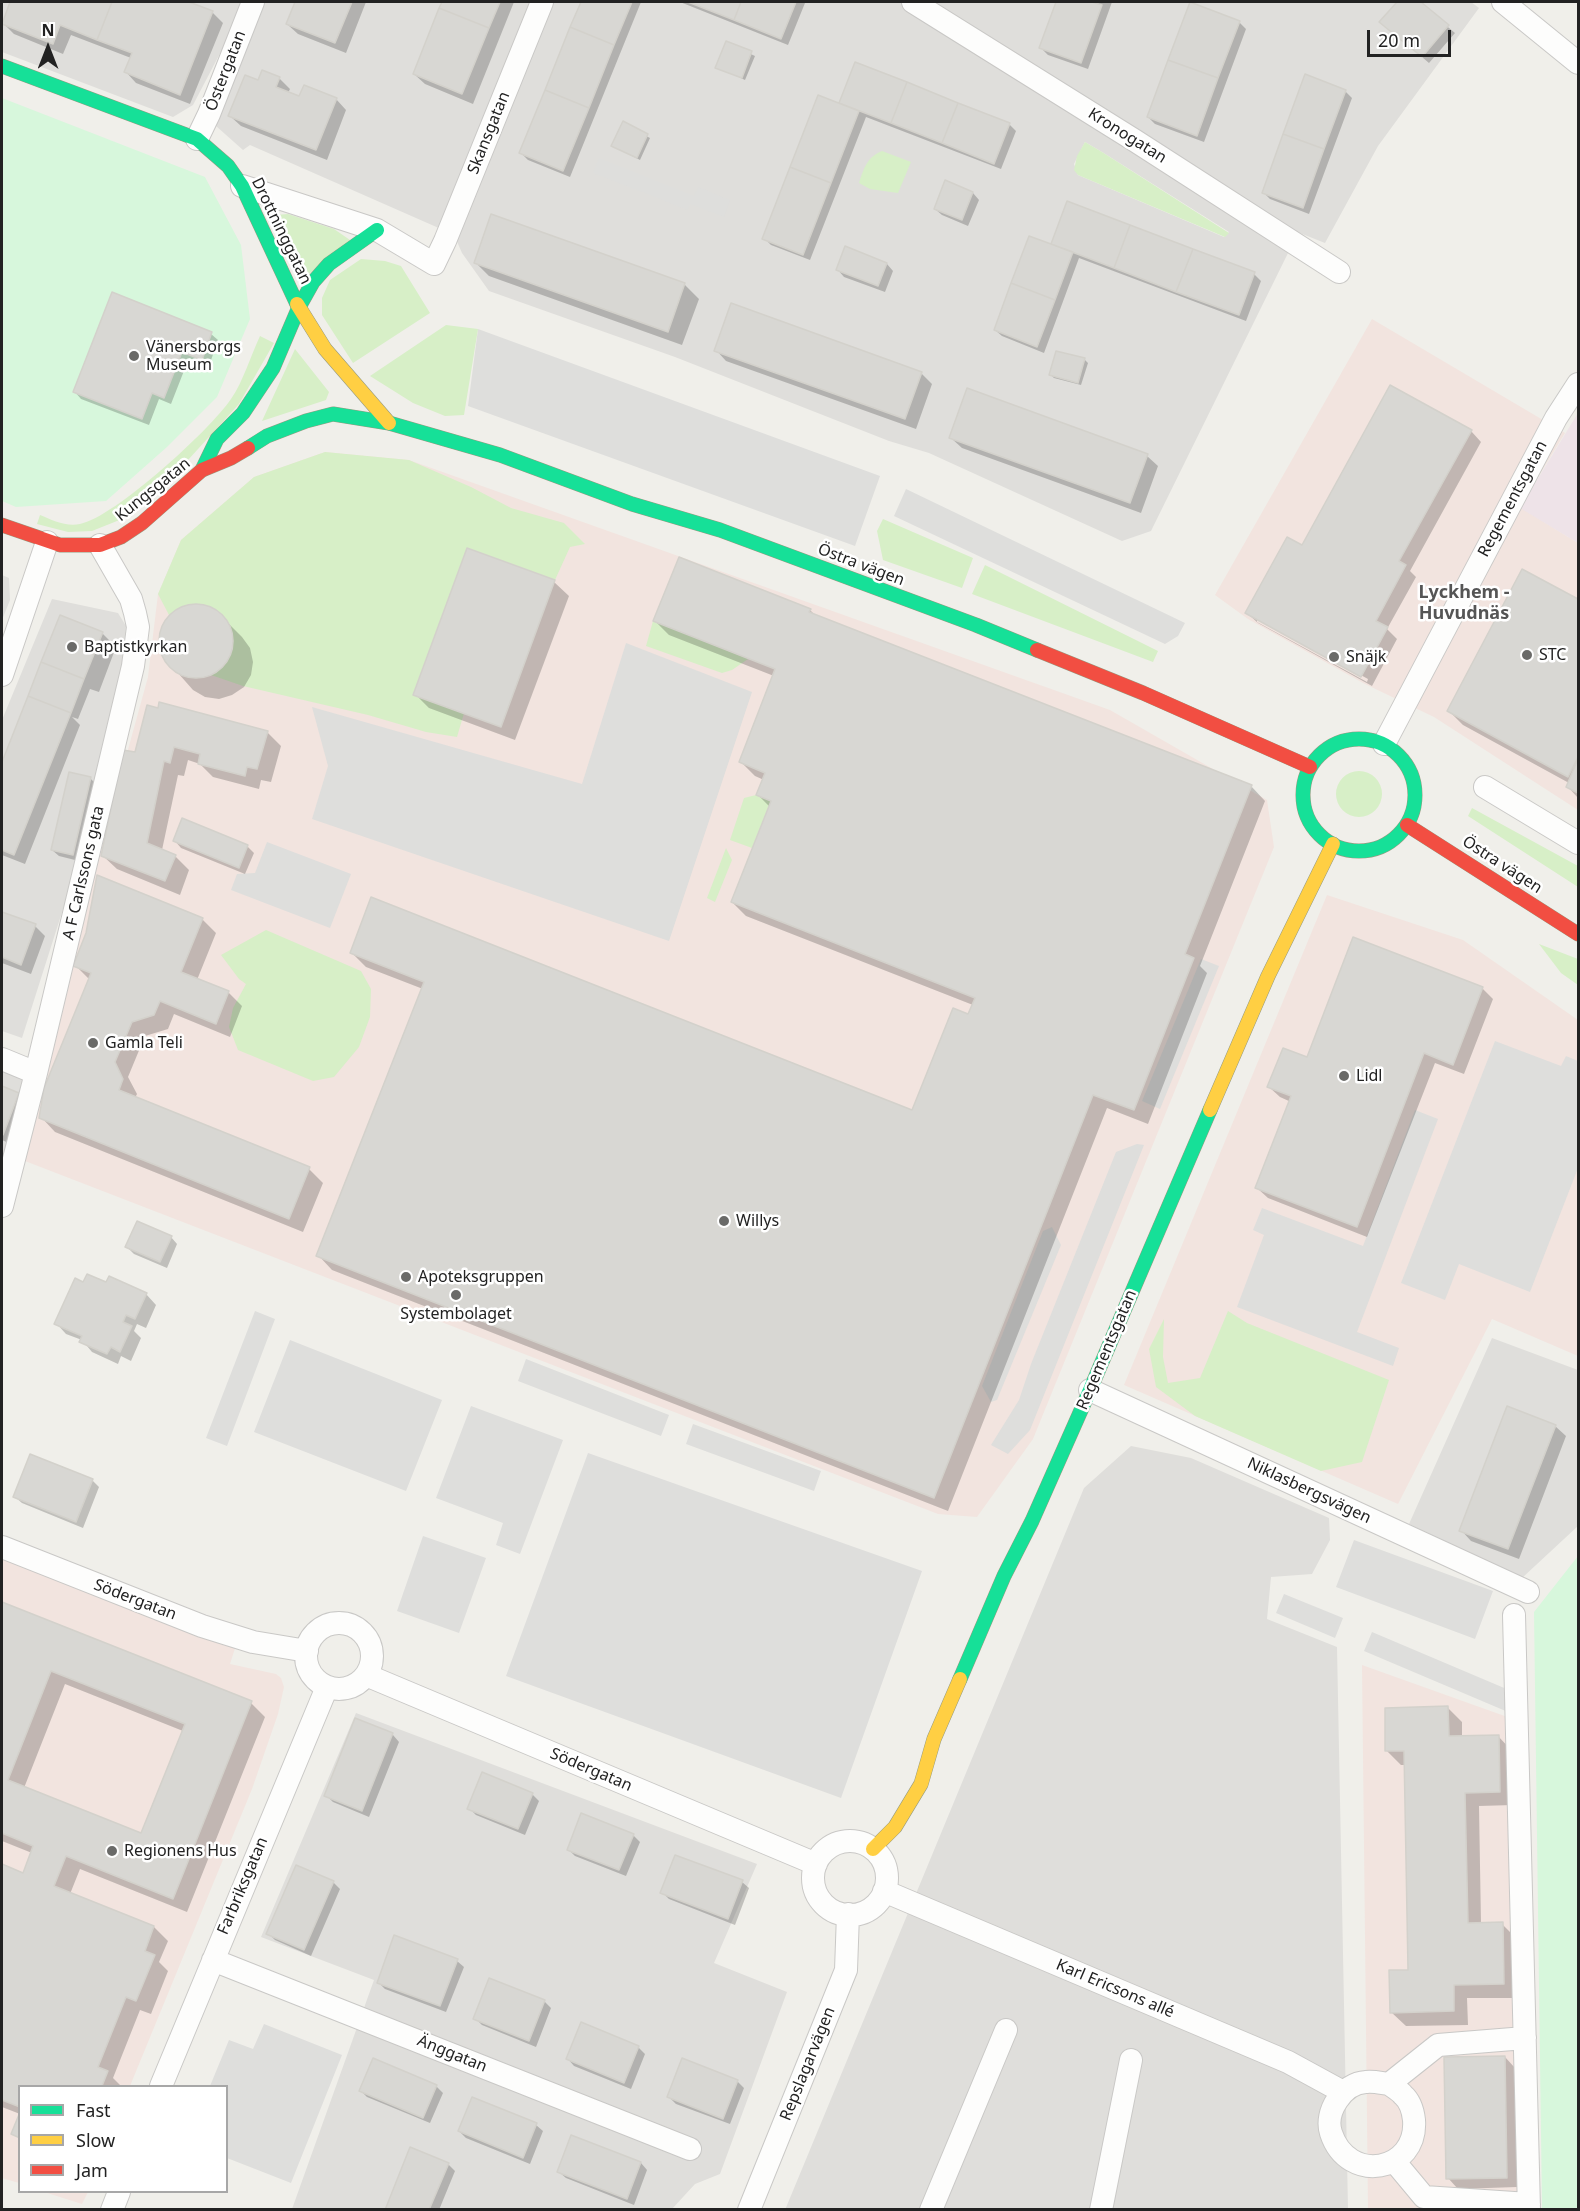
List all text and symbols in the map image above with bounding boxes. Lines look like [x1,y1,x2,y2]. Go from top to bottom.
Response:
north arrow [18,18,78,78]
scale bar [1370,18,1454,56]
text: N [41,19,55,41]
street label: Östergatan [202,28,250,114]
text: 20 m [1378,28,1420,52]
street label: Skansgatan [464,89,514,177]
street label: Kronogatan [1084,104,1170,168]
street label: Drottninggatan [247,174,315,288]
place label: Vänersborgs Museum [146,337,241,375]
marker: Vänersborgs Museum [127,349,141,363]
street label: Regementsgatan [1474,438,1552,560]
street label: Kungsgatan [112,454,194,526]
street label: Östra vägen [815,540,907,590]
district label: Lyckhem - Huvudnäs [1418,582,1510,624]
place label: Baptistkyrkan [84,637,187,657]
marker: Baptistkyrkan [65,640,79,654]
place label: STC [1539,645,1566,665]
place label: Snäjk [1346,647,1386,667]
marker: STC [1520,648,1534,662]
marker: Snäjk [1327,650,1341,664]
street label: A F Carlssons gata [59,804,109,942]
street label: Östra vägen [1459,832,1545,898]
place label: Gamla Teli [105,1033,183,1053]
marker: Gamla Teli [86,1036,100,1050]
place label: Lidl [1356,1066,1382,1086]
marker: Lidl [1337,1069,1351,1083]
place label: Willys [736,1211,779,1231]
marker: Willys [717,1214,731,1228]
place label: Apoteksgruppen [418,1267,544,1287]
marker: Apoteksgruppen [399,1270,413,1284]
street label: Regementsgatan [1073,1287,1141,1413]
marker: Systembolaget [449,1288,463,1302]
place label: Systembolaget [400,1304,512,1324]
street label: Niklasbergsvägen [1244,1454,1374,1528]
street label: Södergatan [91,1575,179,1625]
street label: Södergatan [547,1744,635,1796]
street label: Farbriksgatan [214,1834,272,1938]
place label: Regionens Hus [124,1841,237,1861]
marker: Regionens Hus [105,1844,119,1858]
street label: Karl Ericsons allé [1053,1955,1177,2023]
street label: Repslagarvägen [776,2004,840,2124]
street label: Änggatan [414,2031,490,2077]
legend [18,2085,228,2193]
text: Fast [76,2098,111,2122]
text: Slow [76,2128,115,2152]
text: Jam [76,2158,108,2182]

